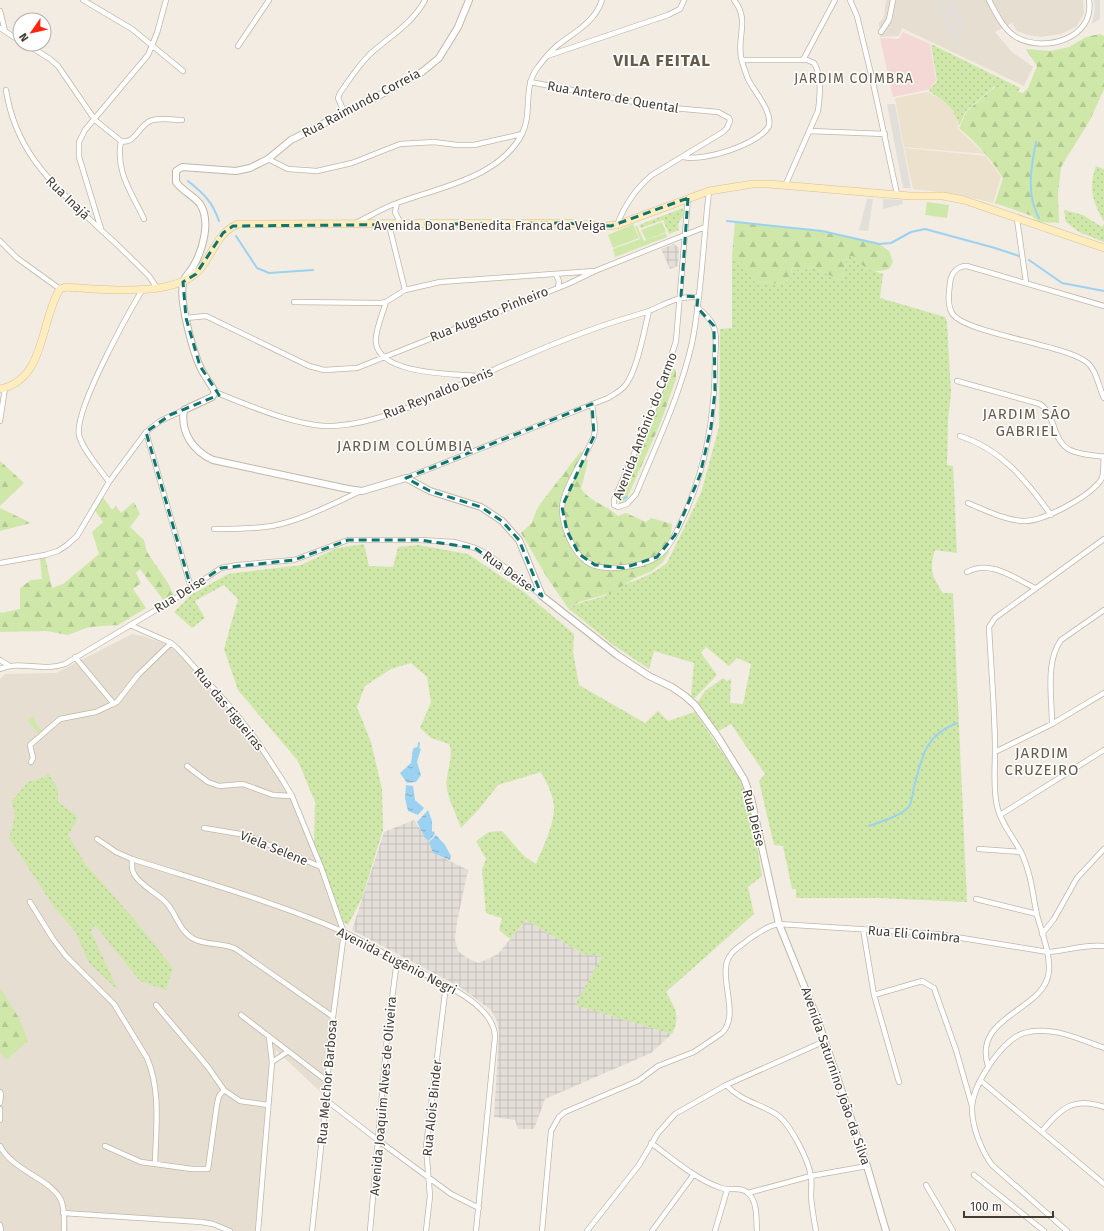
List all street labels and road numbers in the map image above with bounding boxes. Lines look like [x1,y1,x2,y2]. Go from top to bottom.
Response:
street label: Rua Raimundo Correia [299,65,423,141]
street label: Rua Antero de Quental [546,78,680,116]
street label: Rua Inajá [43,173,93,223]
street label: Avenida Dona Benedita Franca da Veiga [374,218,606,233]
street label: Rua Augusto Pinheiro [428,283,550,345]
street label: Avenida Antônio do Carmo [610,350,680,502]
street label: Rua Reynaldo Denis [381,364,495,422]
street label: Rua Deise [480,548,536,594]
street label: Rua Deise [151,572,209,616]
street label: Rua das Figueiras [191,665,267,753]
street label: Rua Deise [740,788,768,848]
street label: Viela Selene [238,828,310,868]
street label: Rua Eli Coimbra [867,922,961,946]
street label: Avenida Eugênio Negri [335,924,459,998]
street label: Avenida Saturnino João da Silva [798,985,874,1167]
street label: Avenida Joaquim Alves de Oliveira [367,996,399,1196]
street label: Rua Melchor Barbosa [314,1019,340,1145]
street label: Rua Alois Binder [419,1059,445,1157]

